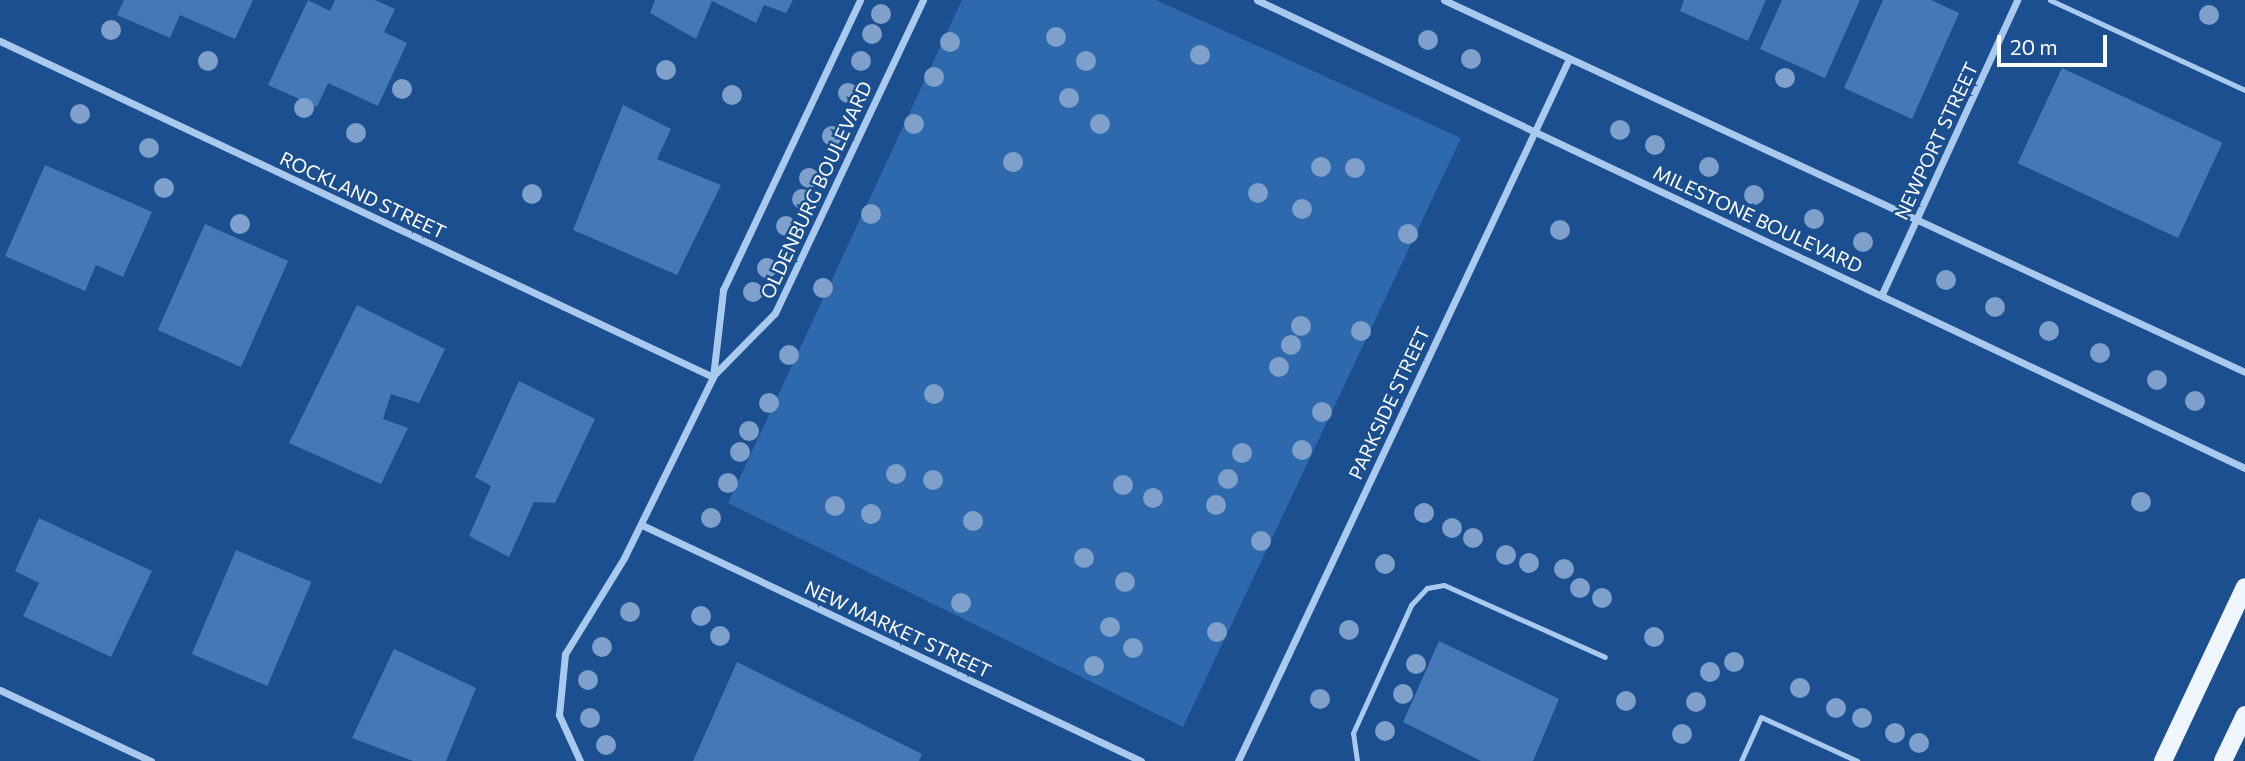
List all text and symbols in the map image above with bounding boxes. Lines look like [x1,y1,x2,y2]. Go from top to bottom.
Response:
scale bar [2000,21,2110,65]
text: 20 m [2010,34,2058,59]
street label: NEWPORT STREET [1890,59,1982,223]
street label: OLDENBURG BOULEVARD [755,78,877,302]
street label: ROCKLAND STREET [277,147,449,243]
street label: MILESTONE BOULEVARD [1650,160,1866,278]
street label: PARKSIDE STREET [1344,323,1434,483]
street label: NEW MARKET STREET [801,576,995,682]

